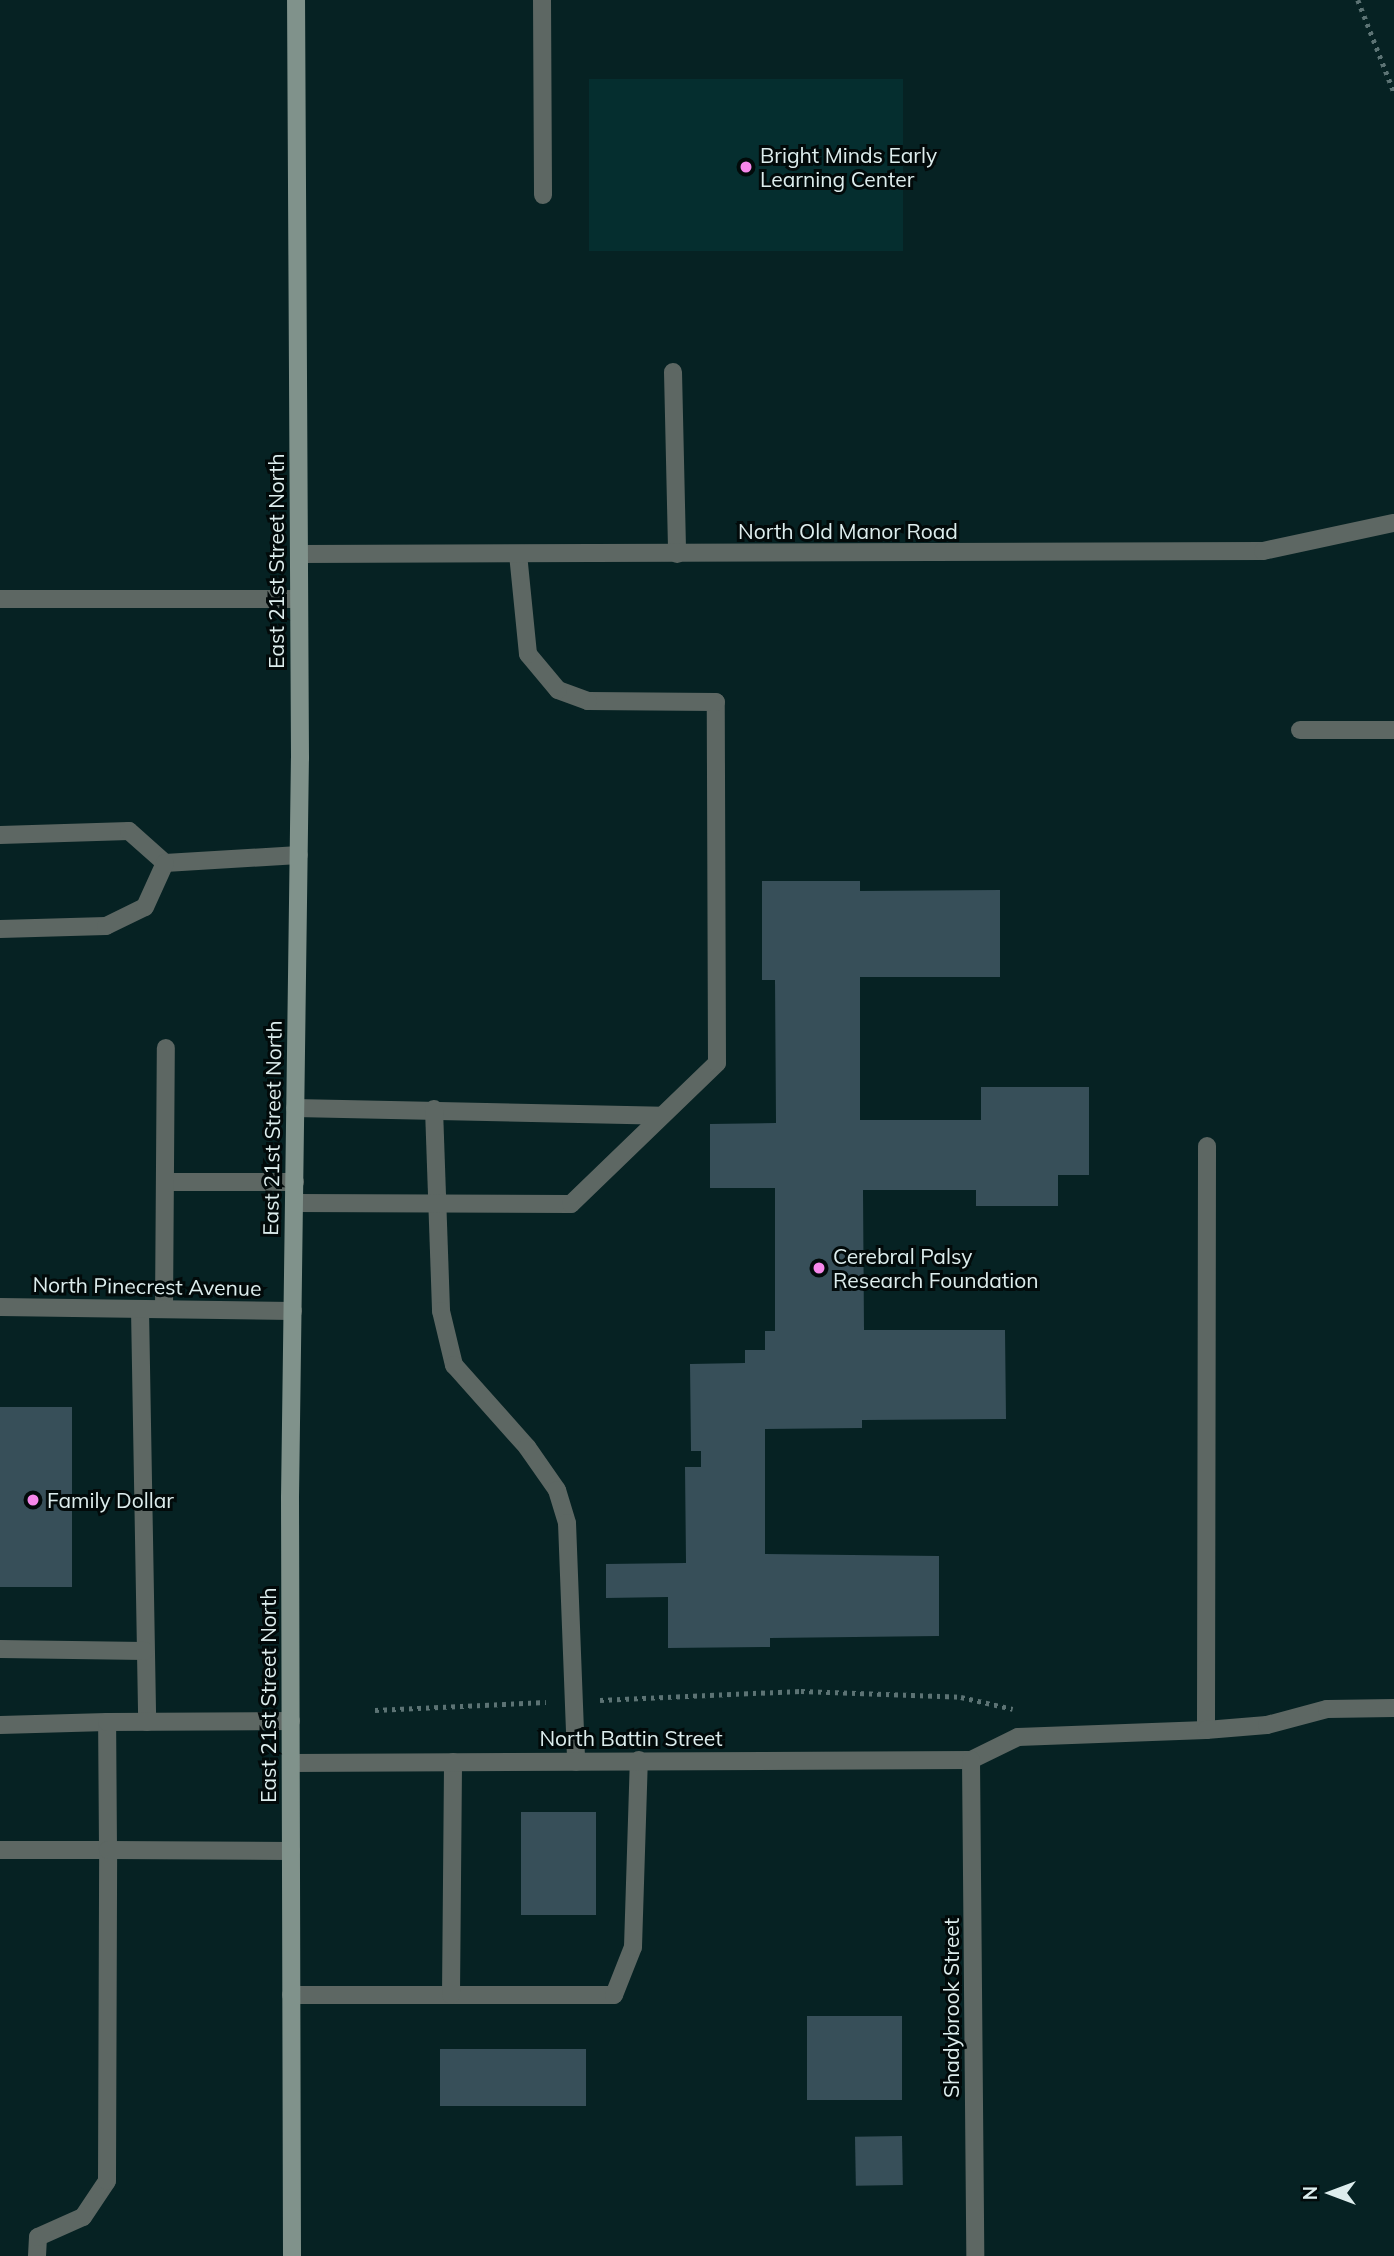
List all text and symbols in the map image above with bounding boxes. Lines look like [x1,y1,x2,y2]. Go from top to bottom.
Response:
place label: Bright Minds Early Learning Center [760,142,937,192]
marker: Bright Minds Early Learning Center [738,159,754,175]
street label: East 21st Street North [263,453,289,669]
street label: North Old Manor Road [738,518,958,544]
street label: East 21st Street North [258,1020,286,1236]
place label: Cerebral Palsy Research Foundation [833,1243,1038,1293]
marker: Cerebral Palsy Research Foundation [811,1260,827,1276]
street label: North Pinecrest Avenue [32,1271,262,1301]
place label: Family Dollar [47,1487,174,1513]
marker: Family Dollar [25,1492,41,1508]
street label: East 21st Street North [255,1587,281,1803]
street label: North Battin Street [539,1725,723,1751]
street label: Shadybrook Street [938,1918,964,2098]
north arrow [1296,2158,1366,2228]
text: N [1298,2186,1322,2200]

